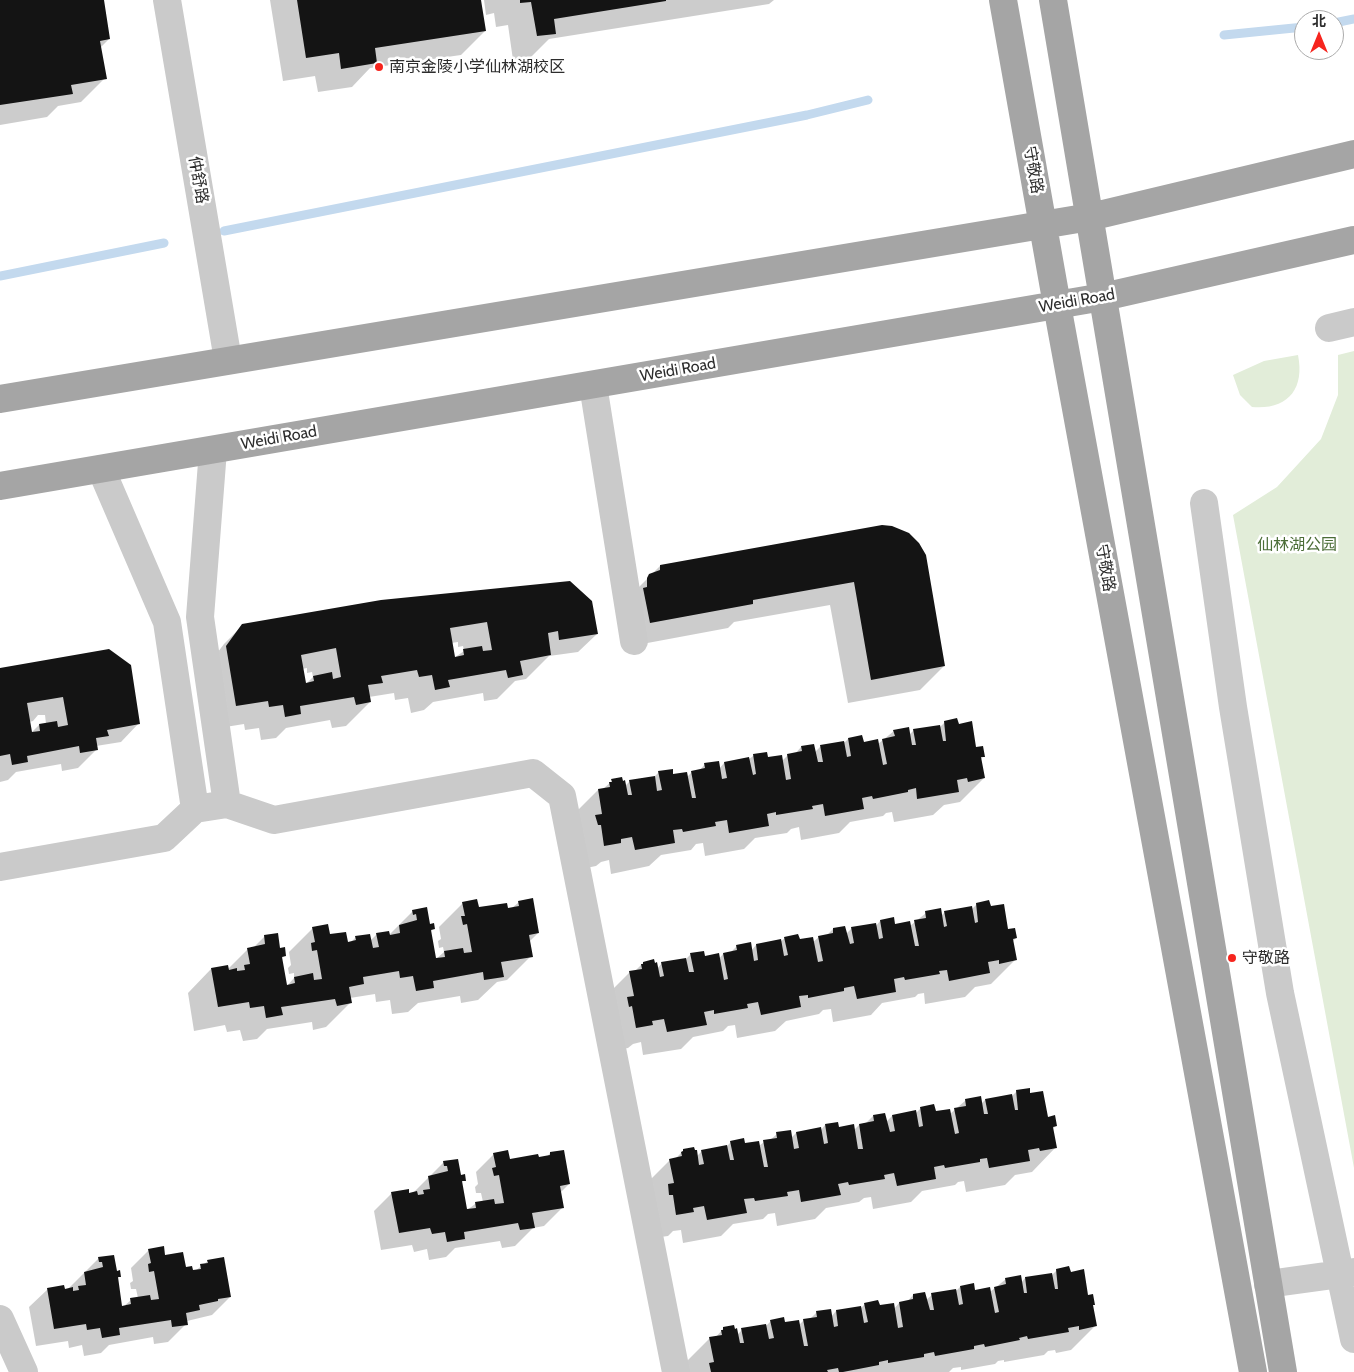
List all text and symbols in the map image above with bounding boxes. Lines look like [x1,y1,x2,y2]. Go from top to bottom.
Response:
north arrow [1294,10,1344,60]
text: 北 [1312,12,1326,30]
place label: 南京金陵小学仙林湖校区 [389,57,565,77]
marker: 南京金陵小学仙林湖校区 [373,61,385,73]
street label: 守敬路 [1019,145,1047,195]
street label: 仲舒路 [184,155,212,205]
street label: Weidi Road [1038,285,1116,317]
street label: Weidi Road [639,354,717,386]
street label: Weidi Road [240,422,318,454]
park label: 仙林湖公园 [1257,535,1337,555]
street label: 守敬路 [1091,543,1119,593]
place label: 守敬路 [1242,948,1290,968]
marker: 守敬路 [1226,952,1238,964]

